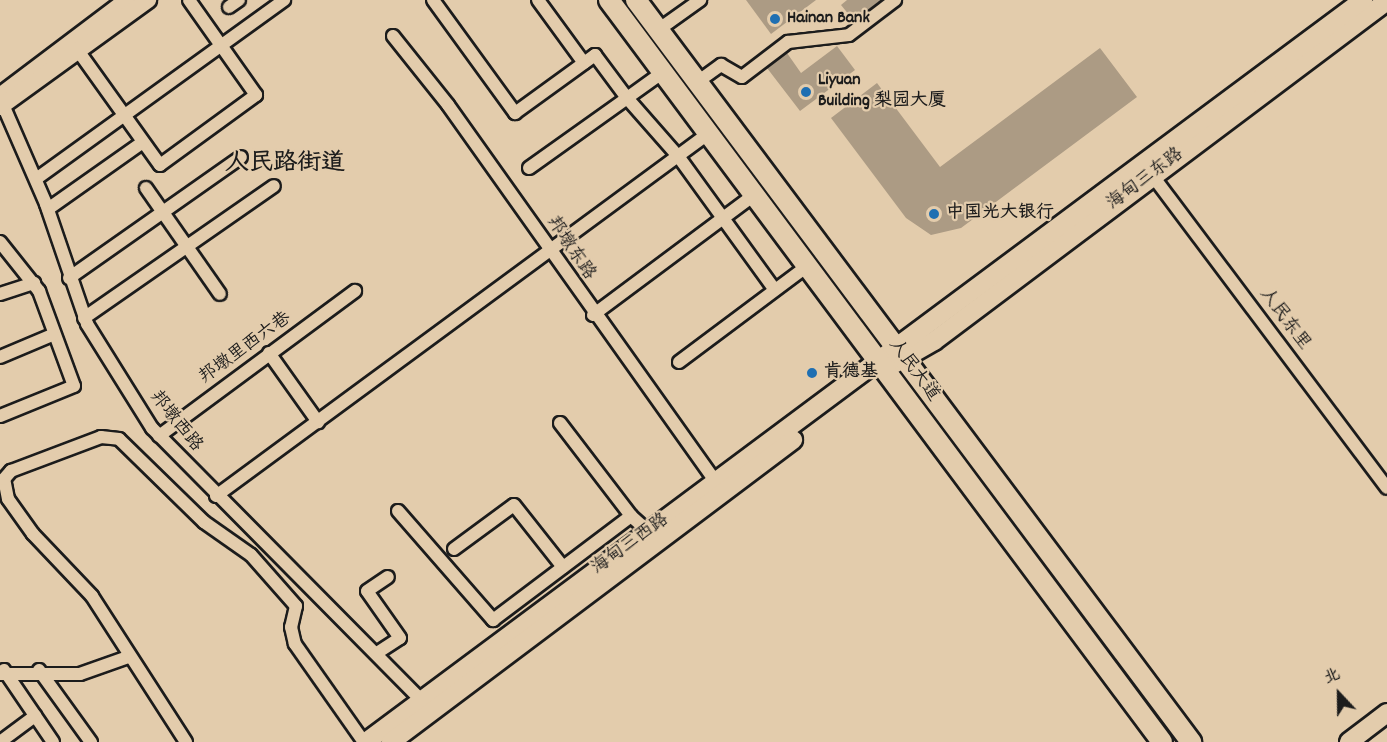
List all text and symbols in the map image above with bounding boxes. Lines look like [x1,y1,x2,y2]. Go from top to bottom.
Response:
place label: Hainan Bank [787,8,870,30]
marker: Hainan Bank [768,12,782,26]
place label: Liyuan Building 梨园大厦 [818,71,946,113]
marker: Liyuan Building 梨园大厦 [799,85,813,99]
street label: 海甸三东路 [1104,144,1188,216]
district label: 人民路街道 [225,151,345,179]
place label: 中国光大银行 [946,203,1054,225]
marker: 中国光大银行 [927,207,941,221]
street label: 邦墩东路 [541,213,599,285]
street label: 人民东里 [1254,285,1314,355]
street label: 邦墩里西六巷 [196,309,296,389]
street label: 人民大道 [883,336,943,406]
place label: 肯德基 [824,362,878,384]
marker: 肯德基 [805,366,819,380]
street label: 邦墩西路 [144,387,206,457]
street label: 海甸三西路 [588,510,674,580]
text: 北 [1320,663,1344,691]
north arrow [1309,664,1369,724]

